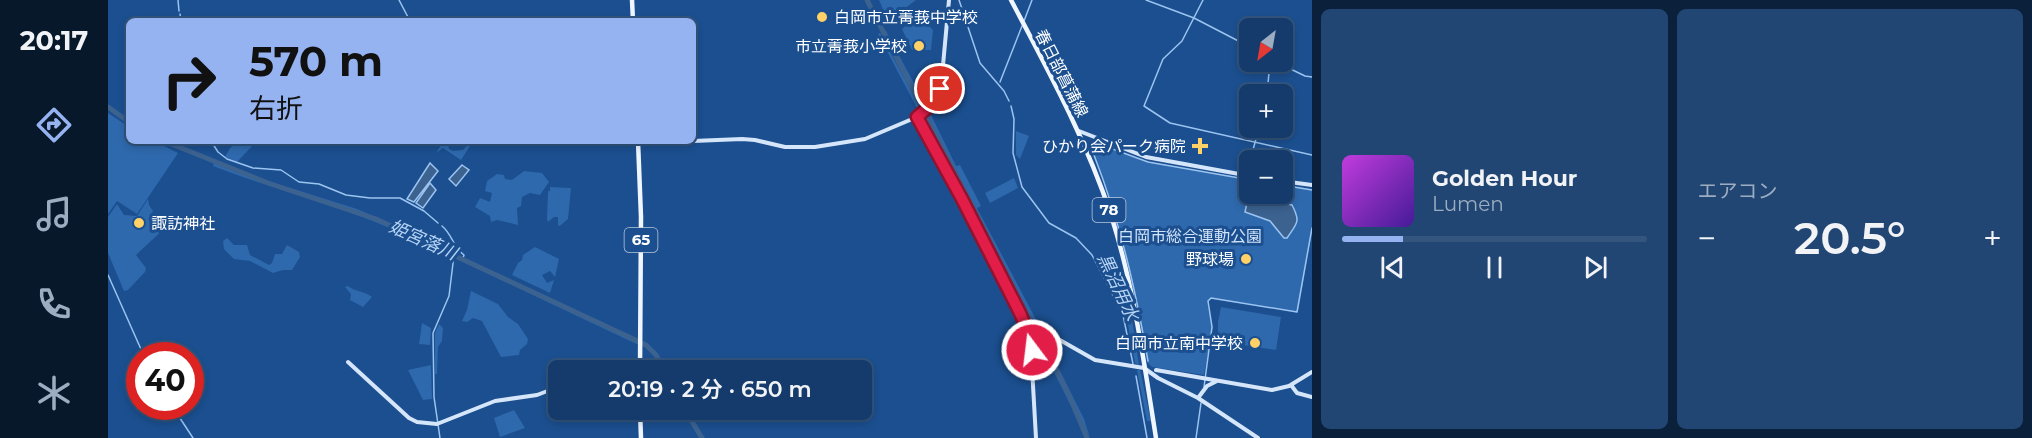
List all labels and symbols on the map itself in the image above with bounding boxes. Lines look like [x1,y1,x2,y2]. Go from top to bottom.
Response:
place label: 白岡市立菁莪中学校 [834,8,978,27]
marker: 白岡市立菁莪中学校 [815,10,829,24]
north arrow [1239,18,1293,72]
street label: 春日部菖蒲線 [1031,26,1092,120]
place label: 市立菁莪小学校 [795,37,907,56]
marker: 市立菁莪小学校 [912,39,926,53]
pin [914,63,965,114]
place label: ひかり会パーク病院 [1042,137,1186,156]
marker: ひかり会パーク病院 [1191,137,1209,155]
road number: 78 [1092,198,1126,222]
place label: 諏訪神社 [151,214,215,233]
water label: 姫宮落川 [386,215,462,266]
marker: 諏訪神社 [132,216,146,230]
park label: 白岡市総合運動公園 [1118,227,1262,246]
road number: 65 [624,228,658,252]
water label: 黒沼用水 [1093,250,1144,326]
place label: 野球場 [1186,250,1234,269]
marker: 野球場 [1239,252,1253,266]
position arrow [1000,318,1064,382]
place label: 白岡市立南中学校 [1115,334,1243,353]
marker: 白岡市立南中学校 [1248,336,1262,350]
speed limit sign: 40 [126,342,204,420]

